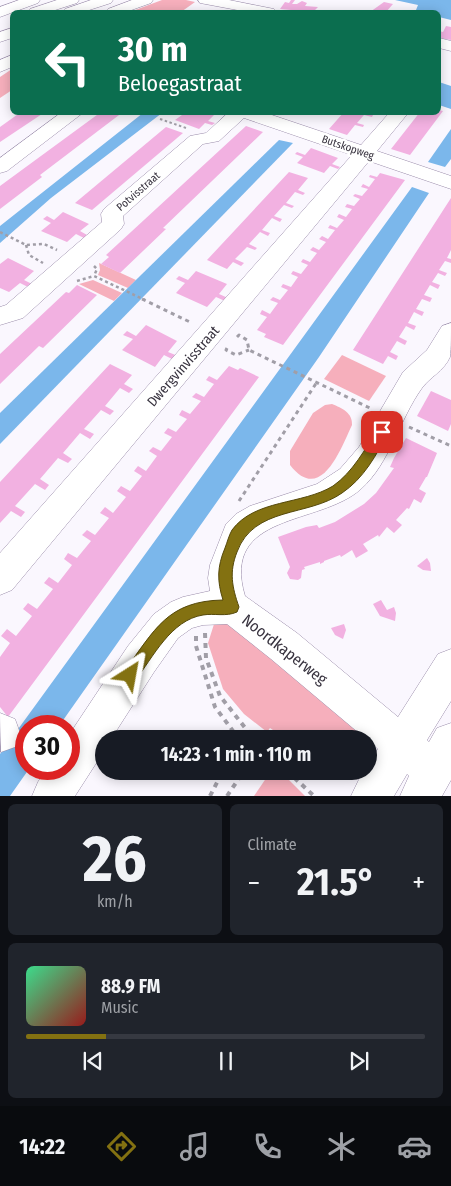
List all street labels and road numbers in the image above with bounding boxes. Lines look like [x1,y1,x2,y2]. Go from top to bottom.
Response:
street label: Butskopweg [320,132,377,163]
street label: Potvisstraat [114,169,163,214]
street label: Dwergvinvisstraat [144,322,223,410]
street label: Noordkaperweg [238,610,332,689]

